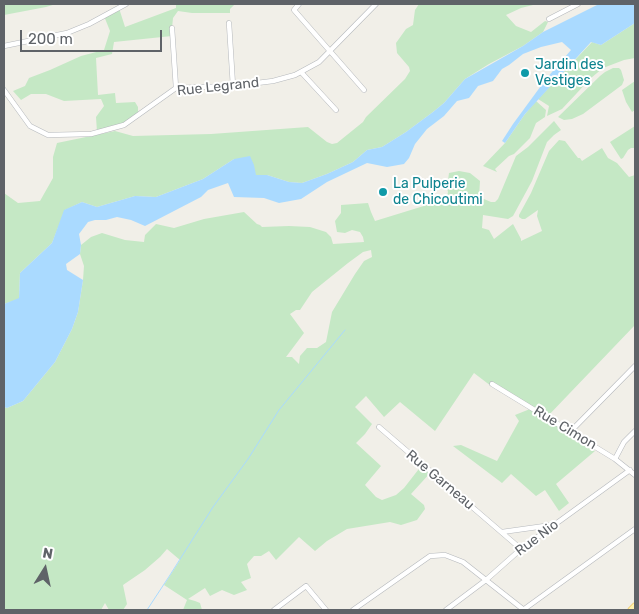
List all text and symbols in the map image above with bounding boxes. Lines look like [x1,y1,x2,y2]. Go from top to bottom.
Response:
scale bar [22,20,165,52]
text: 200 m [28,30,73,48]
place label: Jardin des Vestiges [535,57,604,90]
marker: Jardin des Vestiges [519,67,531,79]
street label: Rue Legrand [176,74,260,100]
place label: La Pulperie de Chicoutimi [393,176,483,208]
marker: La Pulperie de Chicoutimi [377,186,389,198]
street label: Rue Cimon [530,403,600,453]
street label: Rue Garneau [402,447,478,513]
street label: Rue Nio [512,516,562,560]
north arrow [20,544,70,594]
text: N [41,544,54,563]

